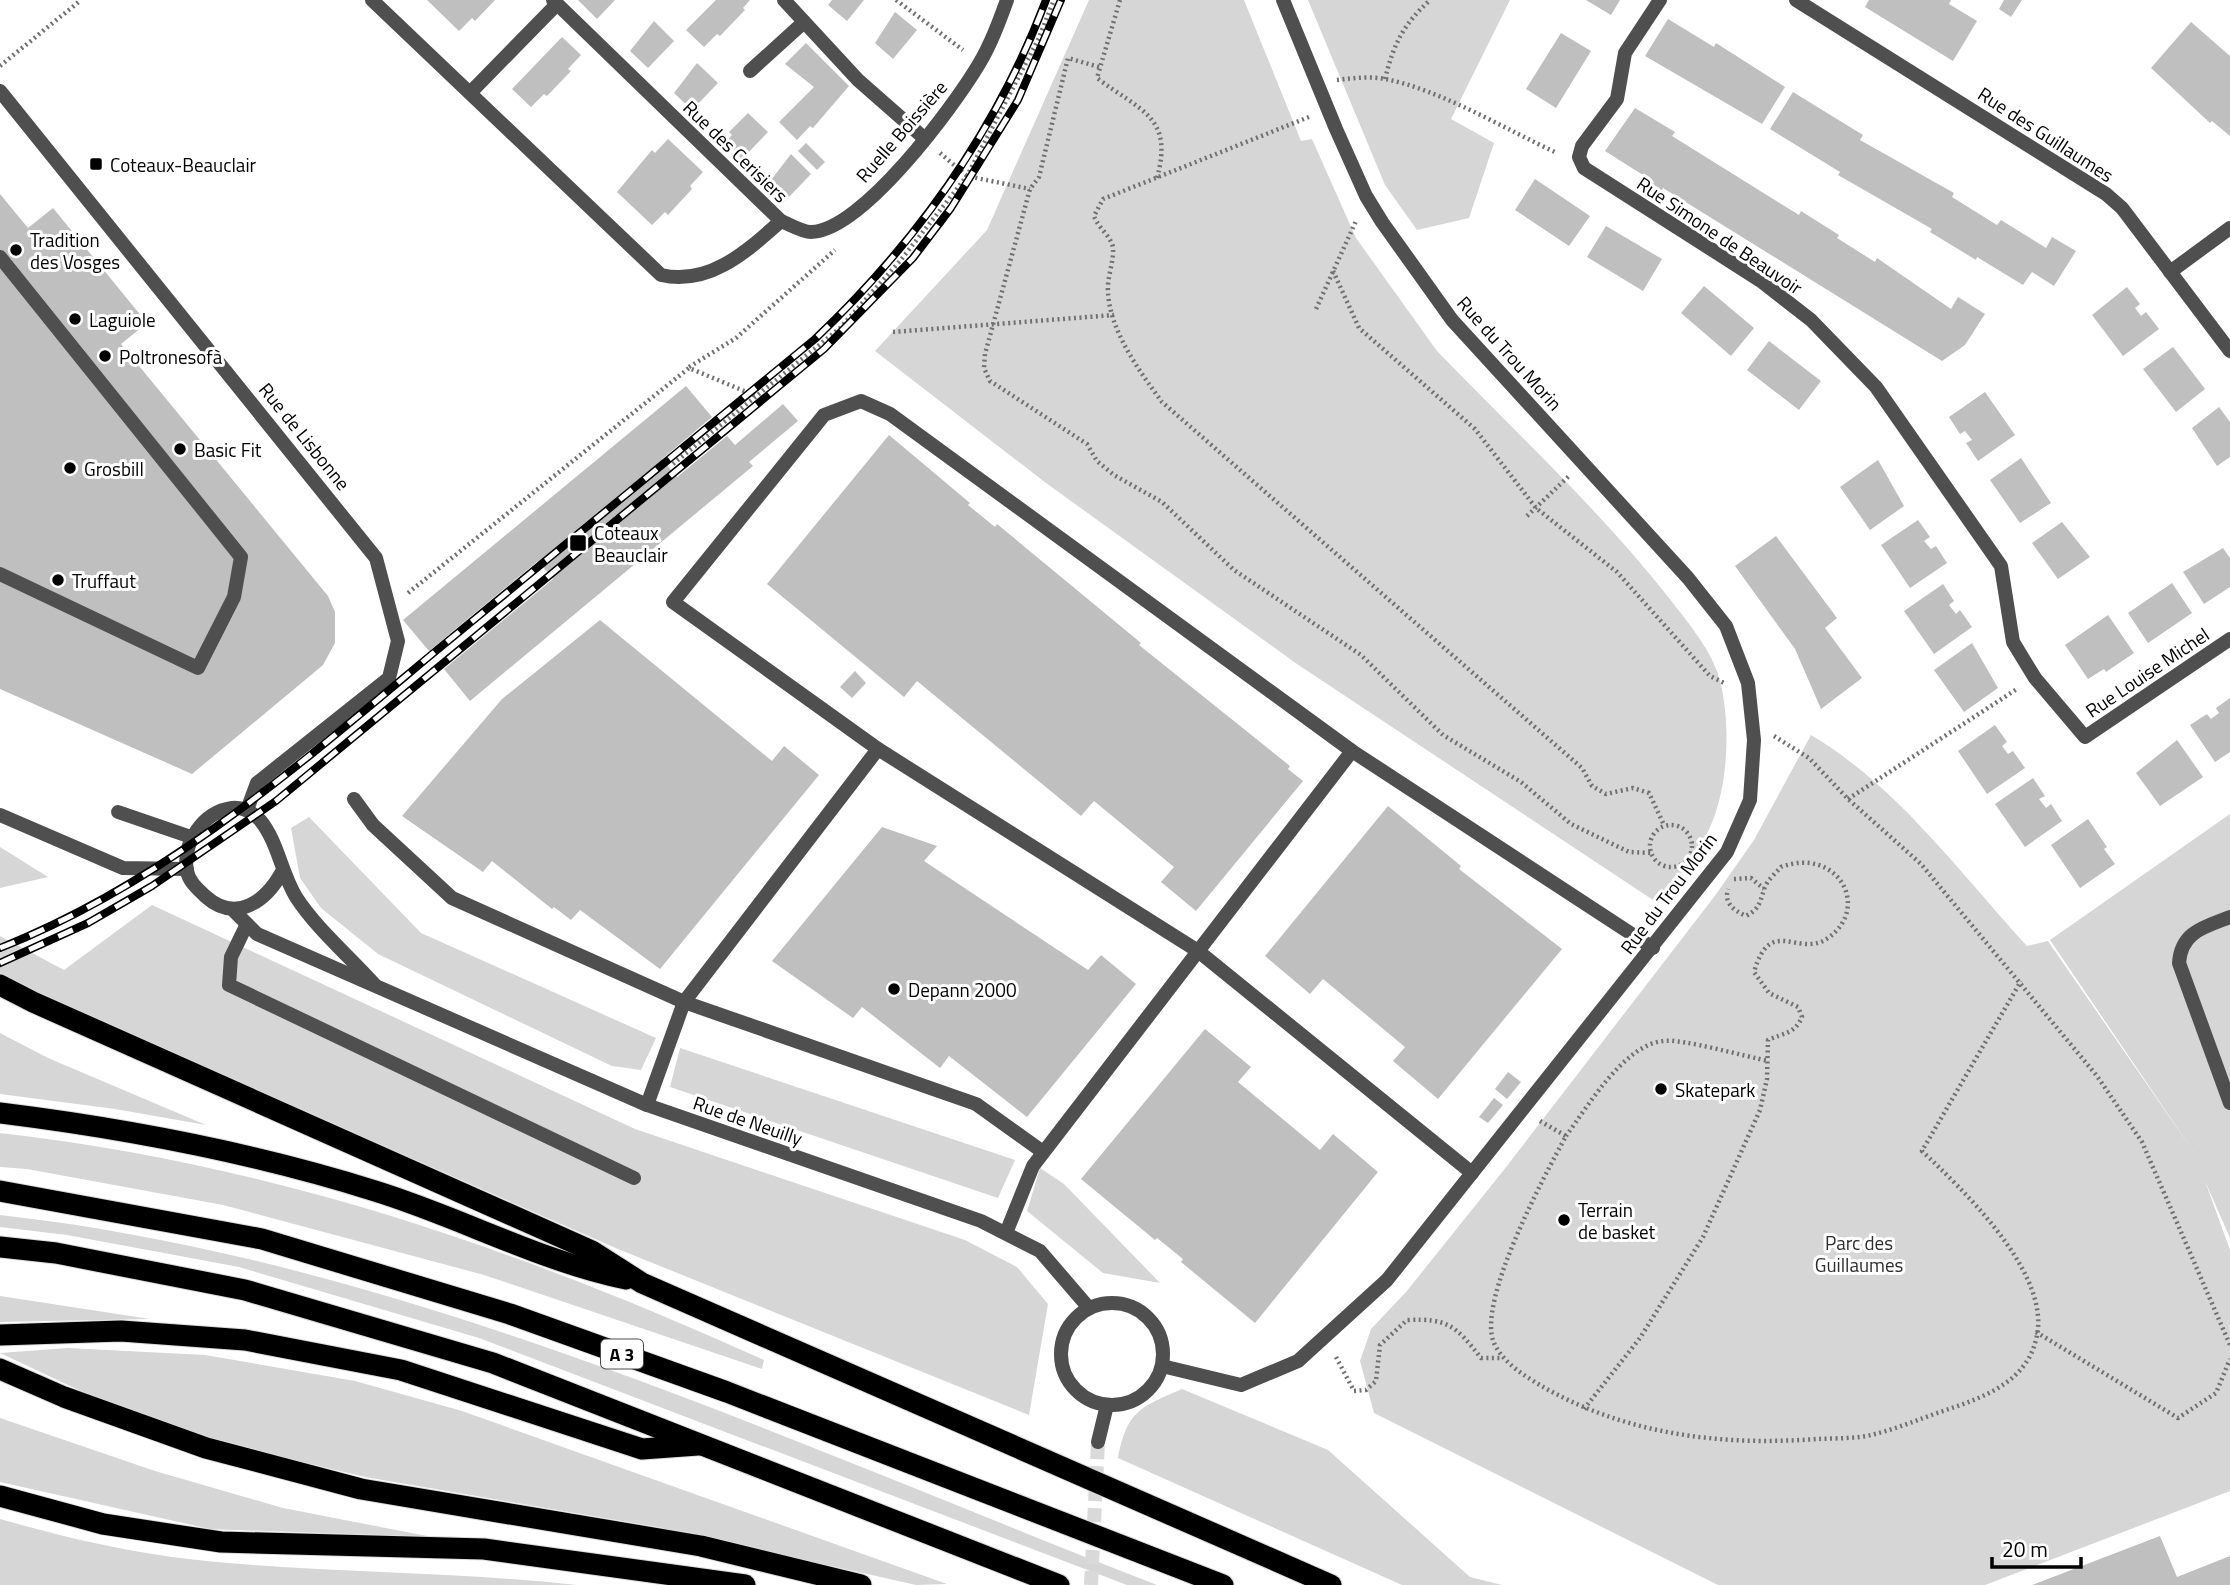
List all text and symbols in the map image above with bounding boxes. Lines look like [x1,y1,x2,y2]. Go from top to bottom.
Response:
street label: Ruelle Boissière [848,73,954,189]
street label: Rue des Guillaumes [1972,79,2120,189]
street label: Rue des Cerisiers [677,93,795,209]
place label: Coteaux-Beauclair [110,150,257,179]
marker: Coteaux-Beauclair [88,156,104,172]
street label: Rue Simone de Beauvoir [1631,169,1809,302]
place label: Tradition des Vosges [30,225,120,276]
marker: Tradition des Vosges [8,242,24,258]
street label: Rue du Trou Morin [1450,289,1570,417]
place label: Laguiole [89,305,156,334]
marker: Laguiole [67,311,83,327]
place label: Poltronesofà [119,342,223,371]
marker: Poltronesofà [97,348,113,364]
street label: Rue de Lisbonne [252,376,358,496]
place label: Basic Fit [194,435,262,464]
marker: Basic Fit [172,441,188,457]
place label: Grosbill [84,454,144,483]
marker: Grosbill [62,460,78,476]
place label: Coteaux Beauclair [594,518,668,569]
marker: Coteaux Beauclair [568,533,588,553]
place label: Truffaut [72,566,136,595]
marker: Truffaut [50,572,66,588]
street label: Rue Louise Michel [2079,620,2215,724]
street label: Rue du Trou Morin [1613,826,1723,960]
place label: Depann 2000 [908,975,1017,1004]
marker: Depann 2000 [886,981,902,997]
place label: Skatepark [1675,1075,1755,1104]
marker: Skatepark [1653,1081,1669,1097]
street label: Rue de Neuilly [689,1088,807,1152]
place label: Terrain de basket [1578,1195,1656,1246]
marker: Terrain de basket [1556,1212,1572,1228]
park label: Parc des Guillaumes [1815,1228,1903,1279]
road number: A 3 [601,1339,643,1368]
scale bar [1992,1526,2081,1570]
text: 20 m [2002,1533,2048,1565]

